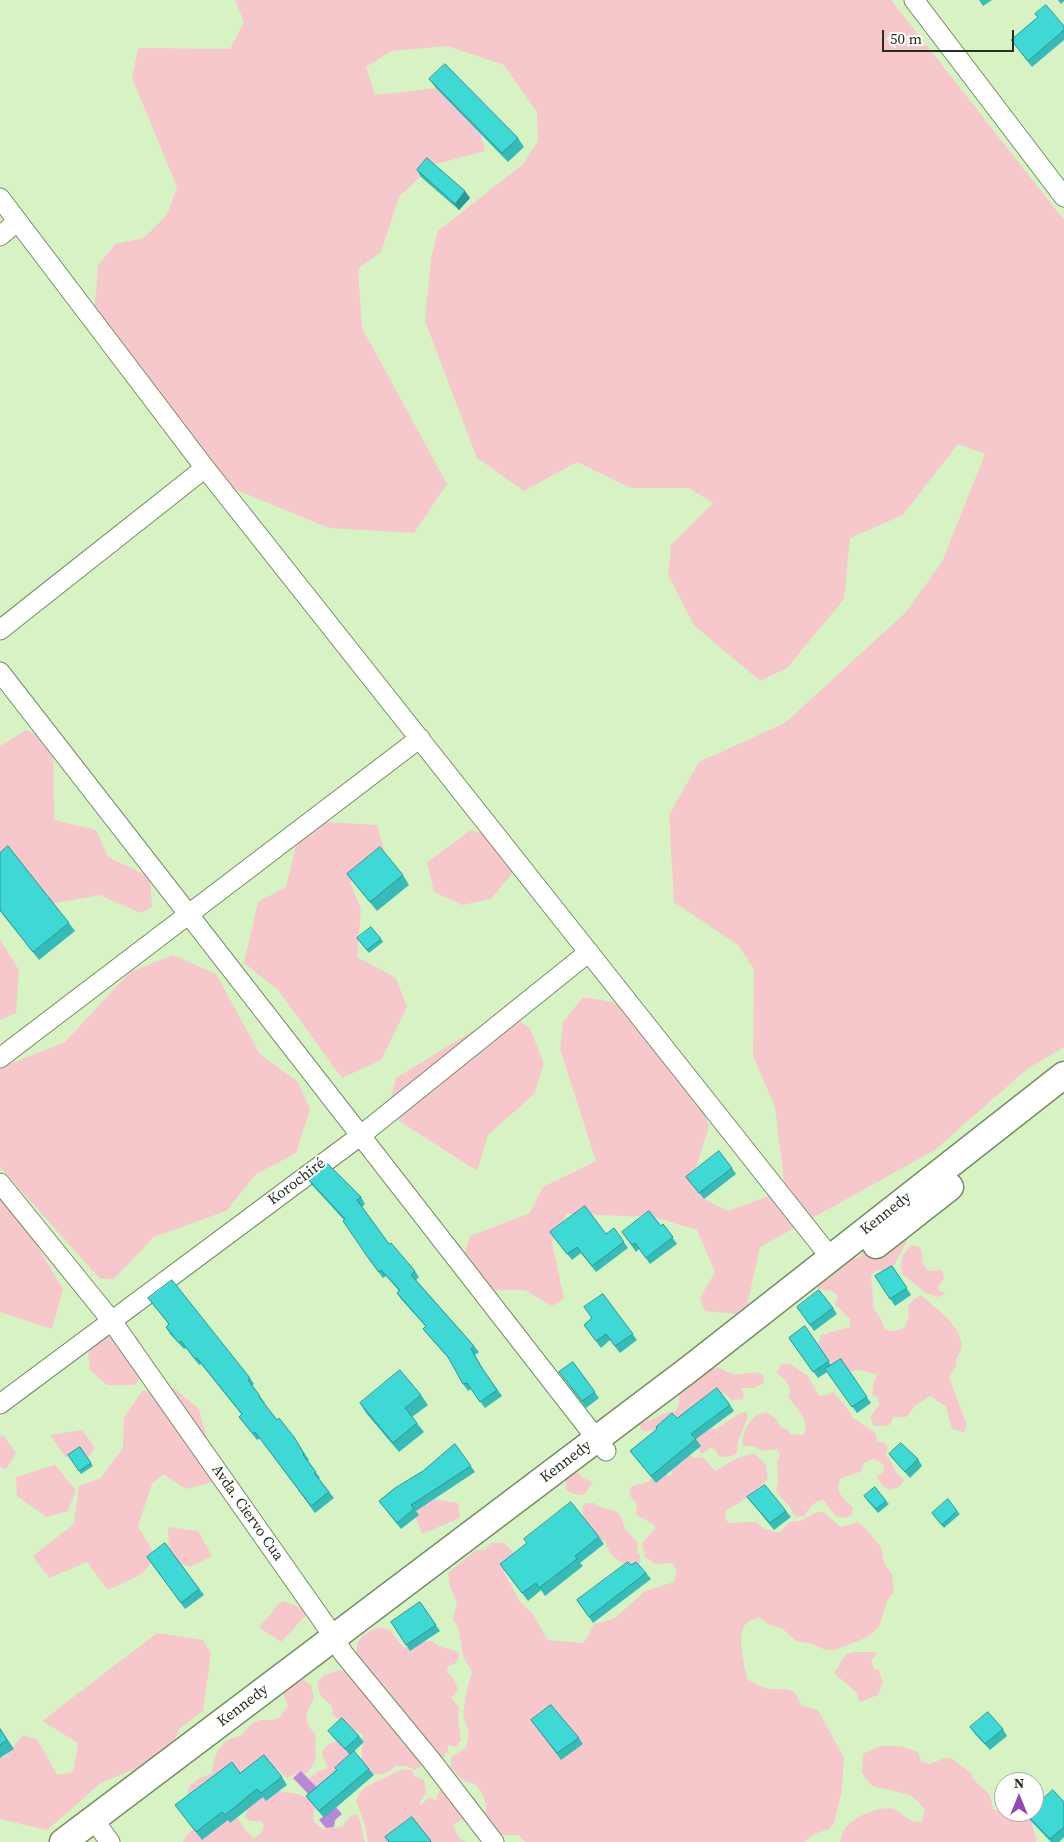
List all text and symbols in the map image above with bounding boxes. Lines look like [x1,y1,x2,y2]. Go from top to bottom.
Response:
scale bar [884,20,1016,52]
text: 50 m [890,28,922,49]
street label: Korochiré [265,1155,329,1209]
street label: Kennedy [857,1189,915,1239]
street label: Kennedy [537,1437,595,1487]
street label: Avda. Ciervo Cua [207,1462,287,1564]
street label: Kennedy [214,1681,272,1731]
north arrow [994,1772,1044,1822]
text: N [1014,1773,1024,1793]

